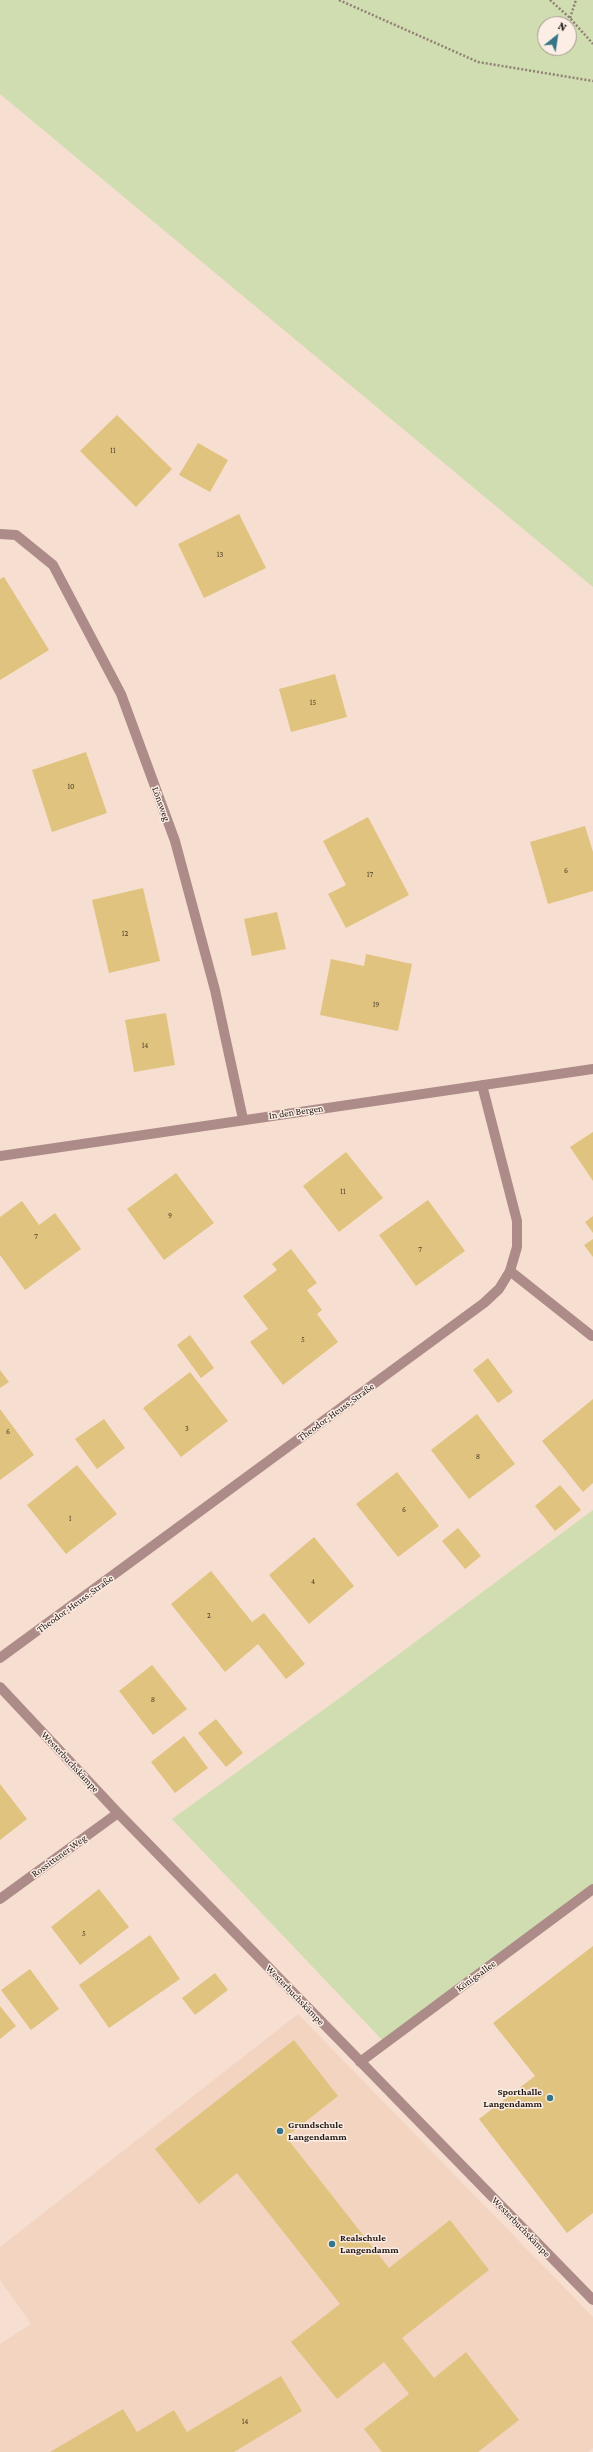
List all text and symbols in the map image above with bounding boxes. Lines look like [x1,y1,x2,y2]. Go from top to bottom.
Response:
north arrow [537,16,577,56]
text: N [556,19,569,34]
house number: 11 [110,446,116,456]
house number: 13 [217,550,223,560]
house number: 15 [310,698,316,708]
house number: 10 [67,782,75,792]
street label: Lönsweg [149,785,173,823]
house number: 6 [564,866,568,876]
house number: 17 [367,870,373,880]
house number: 12 [122,929,128,939]
house number: 19 [373,1000,379,1010]
house number: 14 [142,1041,148,1051]
street label: In den Bergen [268,1102,324,1122]
house number: 11 [340,1187,346,1197]
house number: 9 [168,1211,172,1221]
house number: 7 [34,1232,38,1242]
house number: 7 [418,1245,422,1255]
house number: 5 [301,1335,305,1345]
street label: Theodor-Heuss-Straße [296,1380,376,1444]
house number: 3 [185,1424,189,1434]
house number: 6 [6,1427,10,1437]
house number: 8 [476,1452,480,1462]
house number: 6 [402,1505,406,1515]
house number: 1 [69,1514,71,1524]
street label: Theodor-Heuss-Straße [35,1572,115,1636]
house number: 4 [311,1577,315,1587]
house number: 2 [207,1611,211,1621]
house number: 8 [151,1695,155,1705]
street label: Westerbuchskämpe [39,1729,101,1795]
street label: Rossittener Weg [29,1832,89,1880]
house number: 5 [82,1929,86,1939]
street label: Königsallee [454,1958,498,1994]
street label: Westerbuchskämpe [263,1962,327,2028]
place label: Sporthalle Langendamm [483,2086,542,2110]
marker: Sporthalle Langendamm [545,2093,555,2103]
place label: Grundschule Langendamm [288,2119,347,2142]
marker: Grundschule Langendamm [275,2126,285,2136]
street label: Westerbuchskämpe [489,2194,553,2260]
place label: Realschule Langendamm [340,2232,399,2256]
marker: Realschule Langendamm [327,2239,337,2249]
house number: 14 [242,2417,248,2427]

